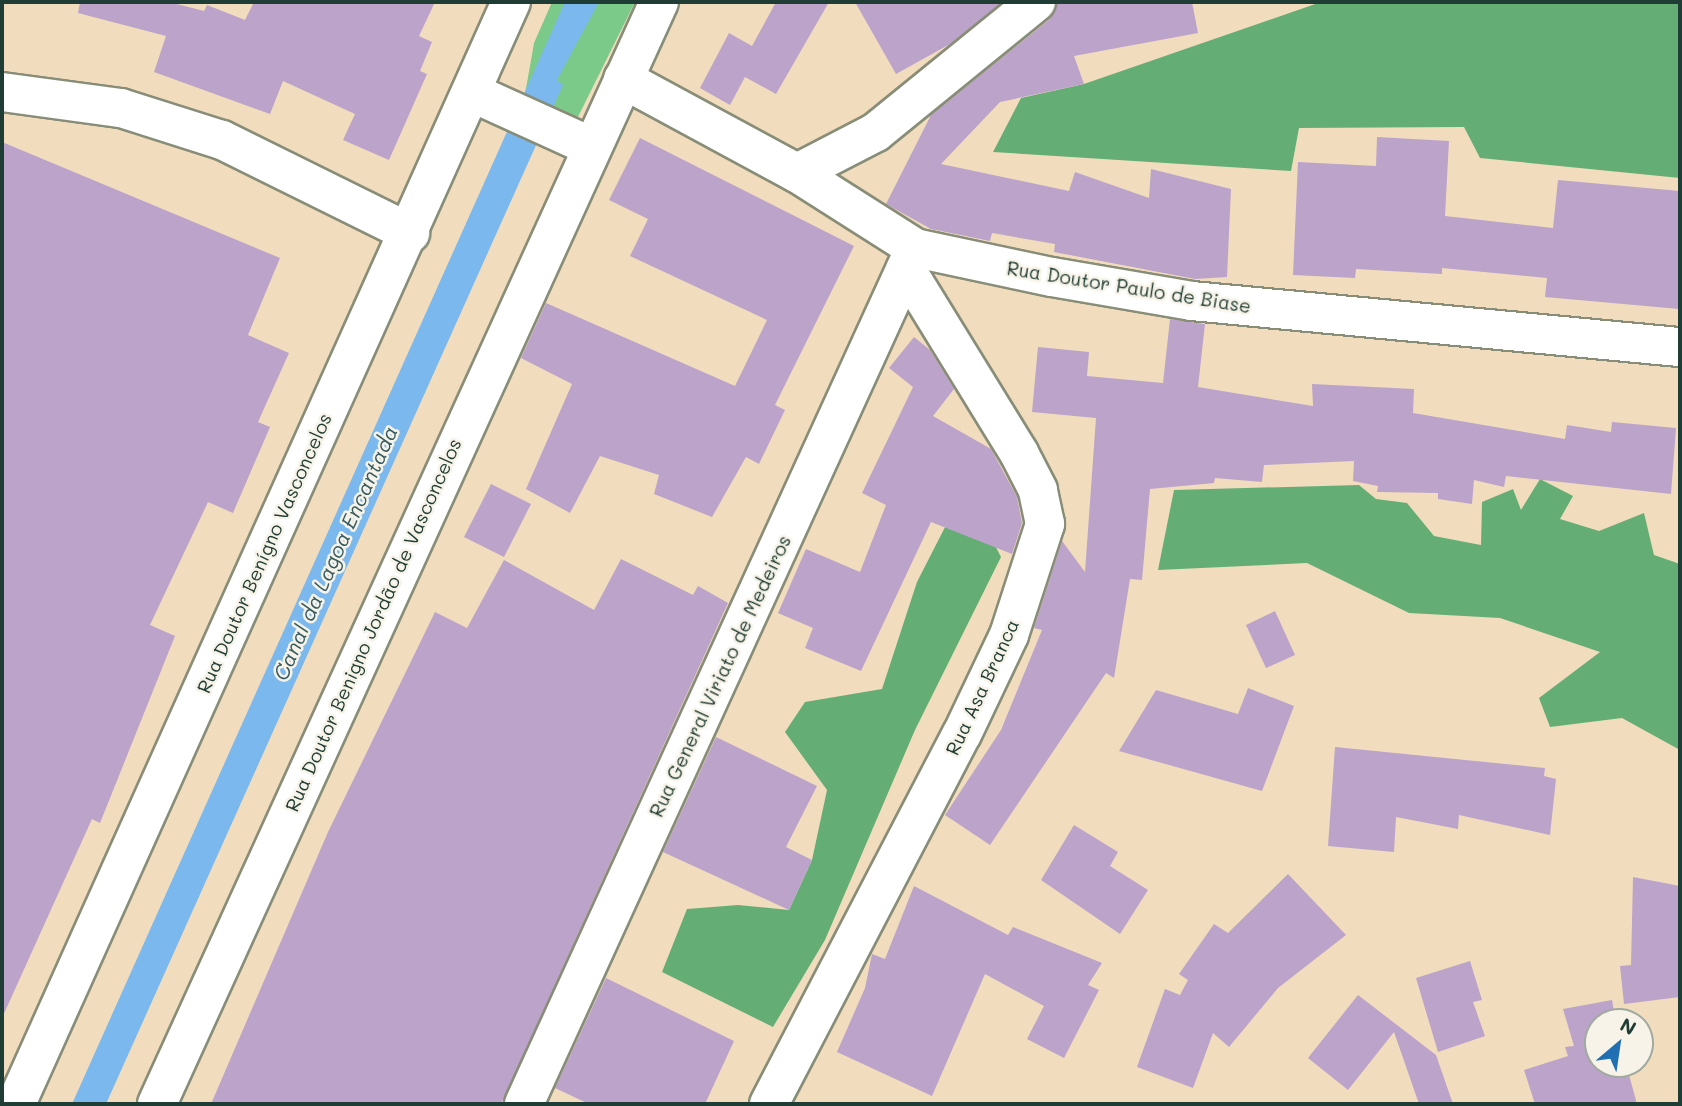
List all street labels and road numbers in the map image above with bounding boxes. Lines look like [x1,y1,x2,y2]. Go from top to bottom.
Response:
street label: Rua Doutor Paulo de Biase [1005,256,1253,318]
street label: Rua Doutor Benígno Vasconcelos [192,410,336,696]
street label: Rua Doutor Benigno Jordão de Vasconcelos [280,435,466,815]
street label: Rua General Viriato de Medeiros [645,532,795,820]
street label: Rua Asa Branca [941,615,1023,759]

